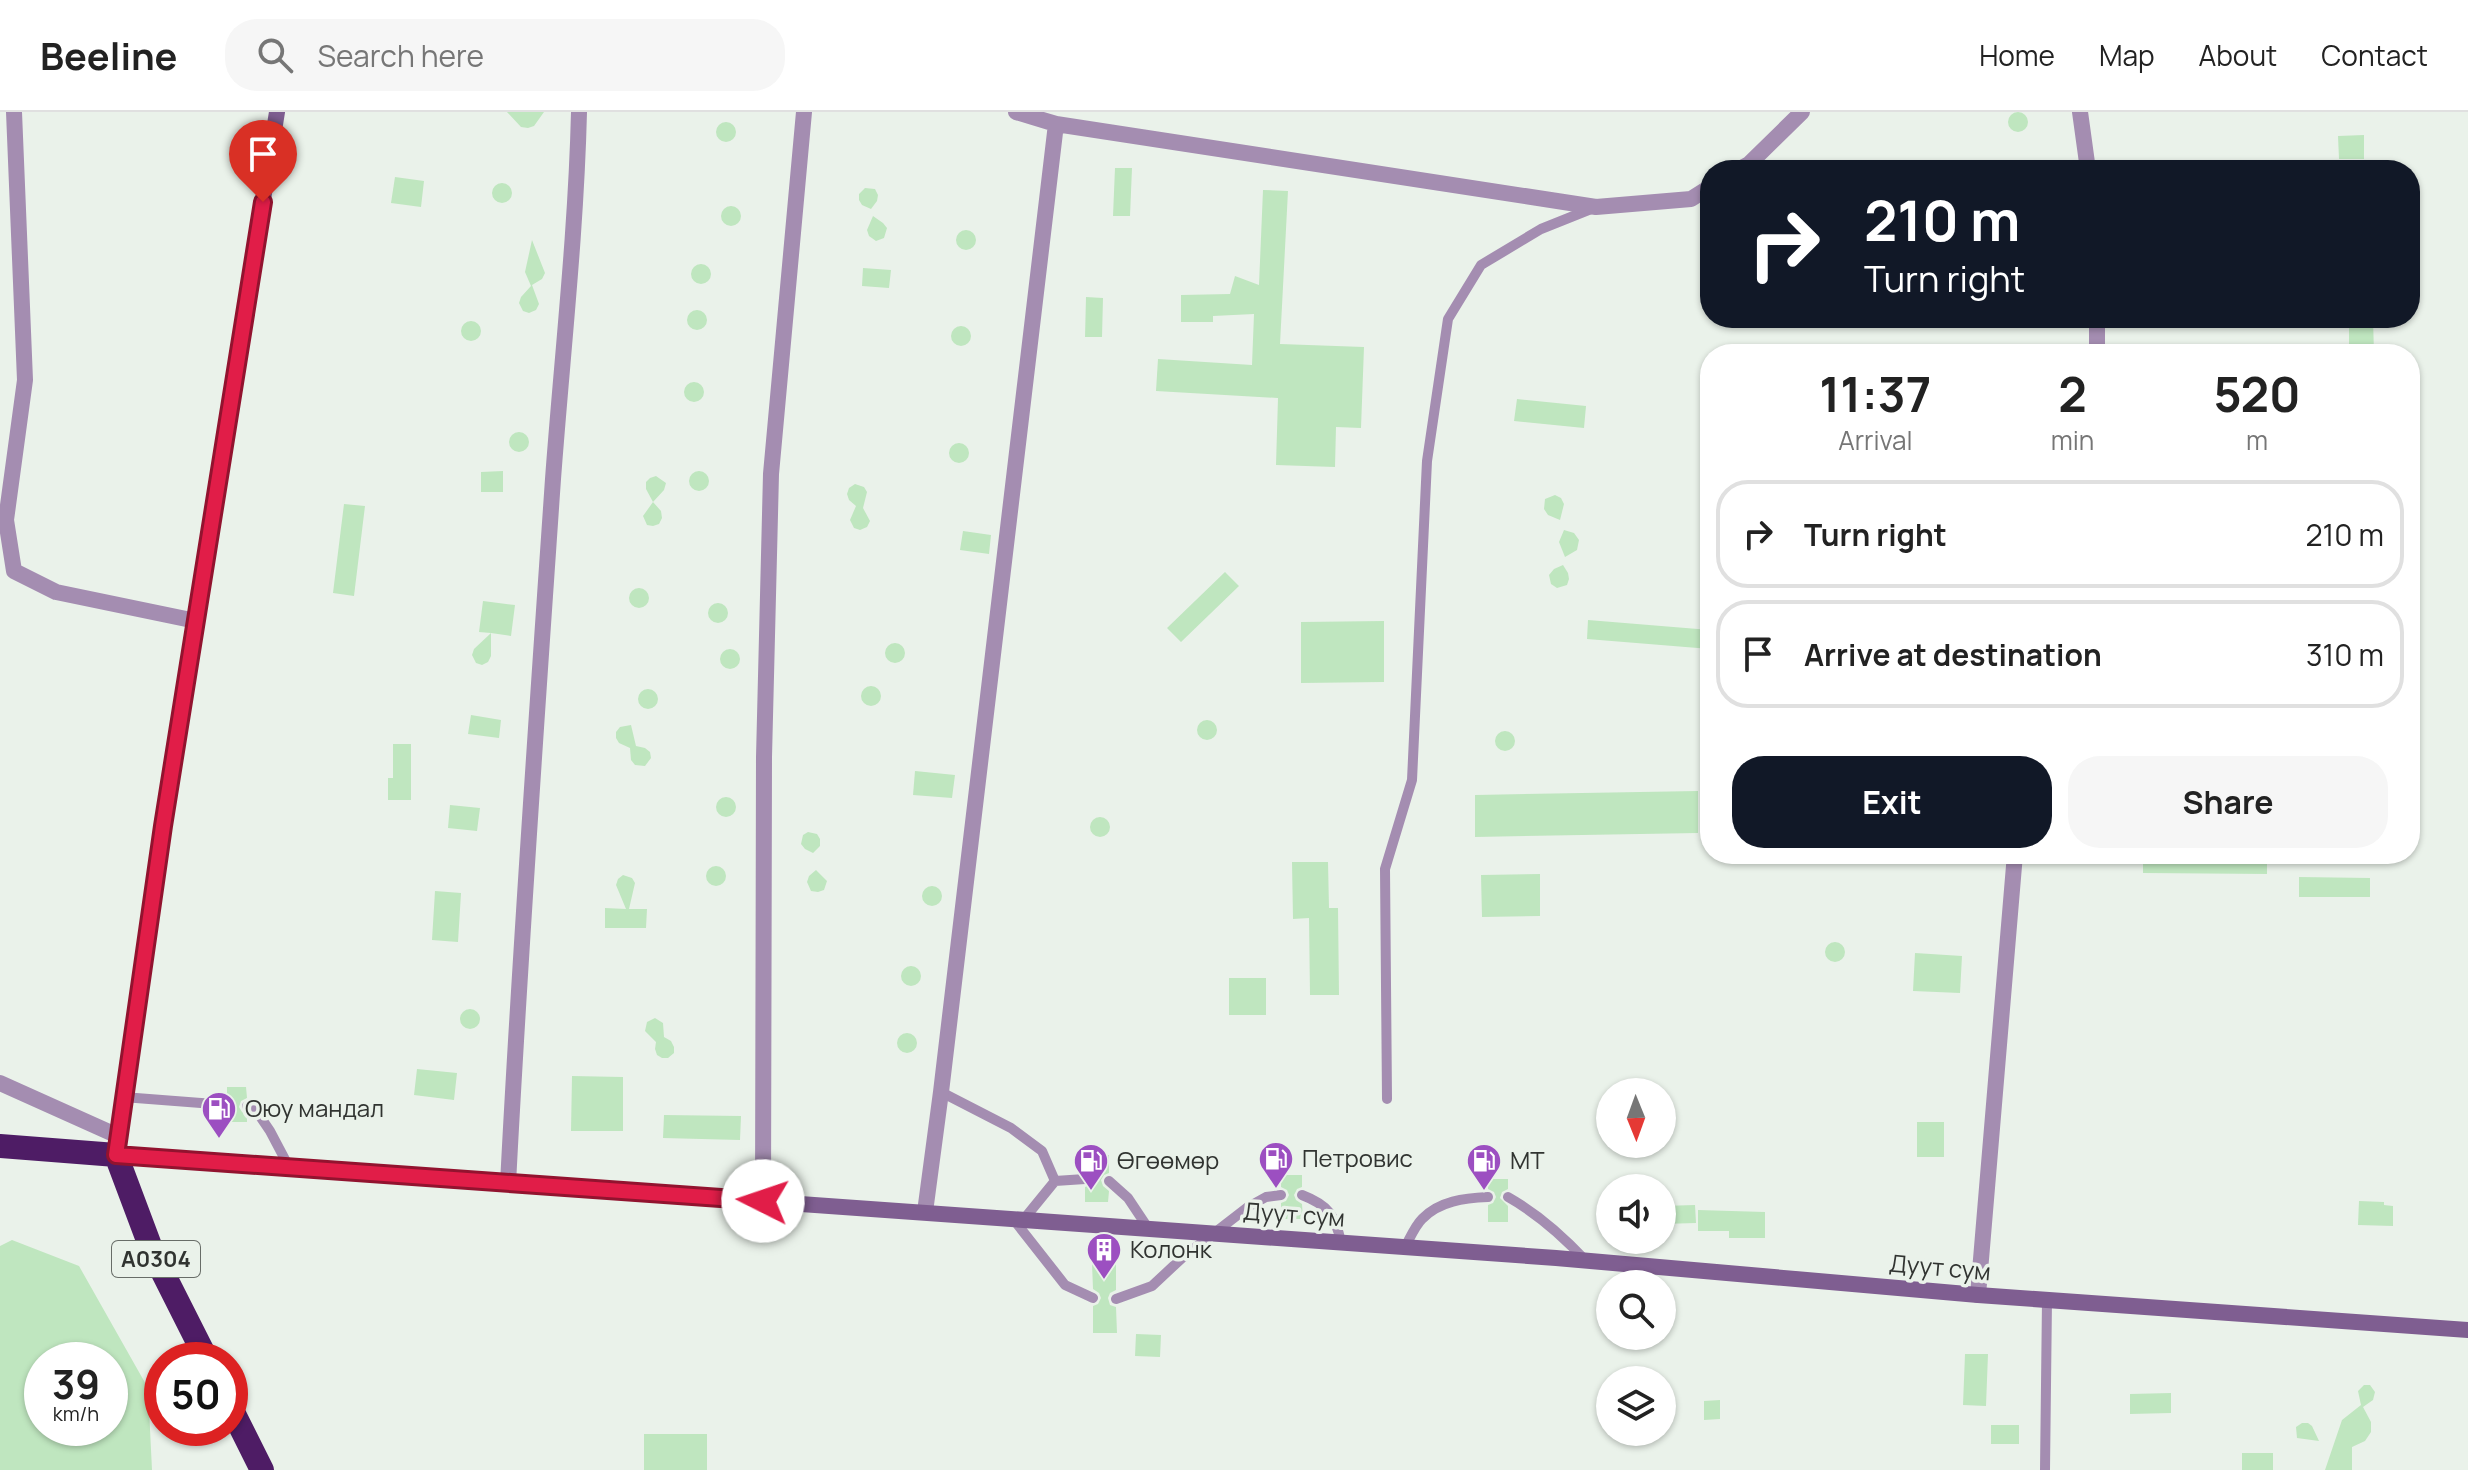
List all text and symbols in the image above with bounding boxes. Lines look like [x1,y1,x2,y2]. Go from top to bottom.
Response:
search box [225,19,785,91]
text: Beeline [40,29,177,81]
icon: search [253,33,297,77]
text: Search here [317,35,484,76]
text: Home [1979,36,2055,74]
text: Map [2099,36,2155,74]
text: About [2199,36,2277,74]
text: Contact [2321,36,2428,74]
pin [229,120,297,202]
icon: arrive [241,132,285,176]
text: 210 m [1864,181,2020,258]
icon: right [1732,192,1836,296]
text: Turn right [1864,254,2025,303]
text: 11:37 [1819,361,1931,426]
text: 2 [2058,361,2087,426]
text: 520 [2214,361,2301,426]
text: Arrival [1838,422,1912,458]
text: min [2051,422,2094,458]
text: m [2246,422,2268,458]
icon: right [1736,512,1780,556]
text: Turn right [1804,514,1947,555]
text: 210 m [2305,514,2384,555]
icon: arrive [1736,632,1780,676]
text: Arrive at destination [1804,634,2102,675]
text: 310 m [2306,634,2384,675]
button: Exit [1732,756,2052,848]
button: Share [2068,756,2388,848]
north arrow [1596,1078,1676,1158]
map controls [1596,1078,1676,1446]
fuel station icon: Оюу мандал [200,1090,238,1140]
place label: Оюу мандал [245,1091,384,1124]
fuel station icon: Петровиc [1257,1140,1295,1190]
place label: Петровиc [1302,1141,1413,1174]
fuel station icon: Өгөөмөр [1072,1142,1110,1192]
fuel station icon: MT [1465,1142,1503,1192]
place label: Өгөөмөр [1117,1143,1219,1176]
place label: MT [1510,1143,1545,1176]
position arrow [721,1159,805,1243]
button: sound [1596,1174,1676,1254]
street label: Дуут сум [1242,1193,1346,1234]
building icon: Колонк [1085,1231,1123,1281]
place label: Колонк [1130,1232,1213,1265]
road number: A0304 [112,1241,200,1277]
street label: Дуут сум [1888,1246,1992,1287]
button: search [1596,1270,1676,1350]
speed limit sign: 50 [144,1342,248,1446]
text: 39 [52,1356,100,1411]
button: layers [1596,1366,1676,1446]
text: km/h [53,1400,99,1427]

